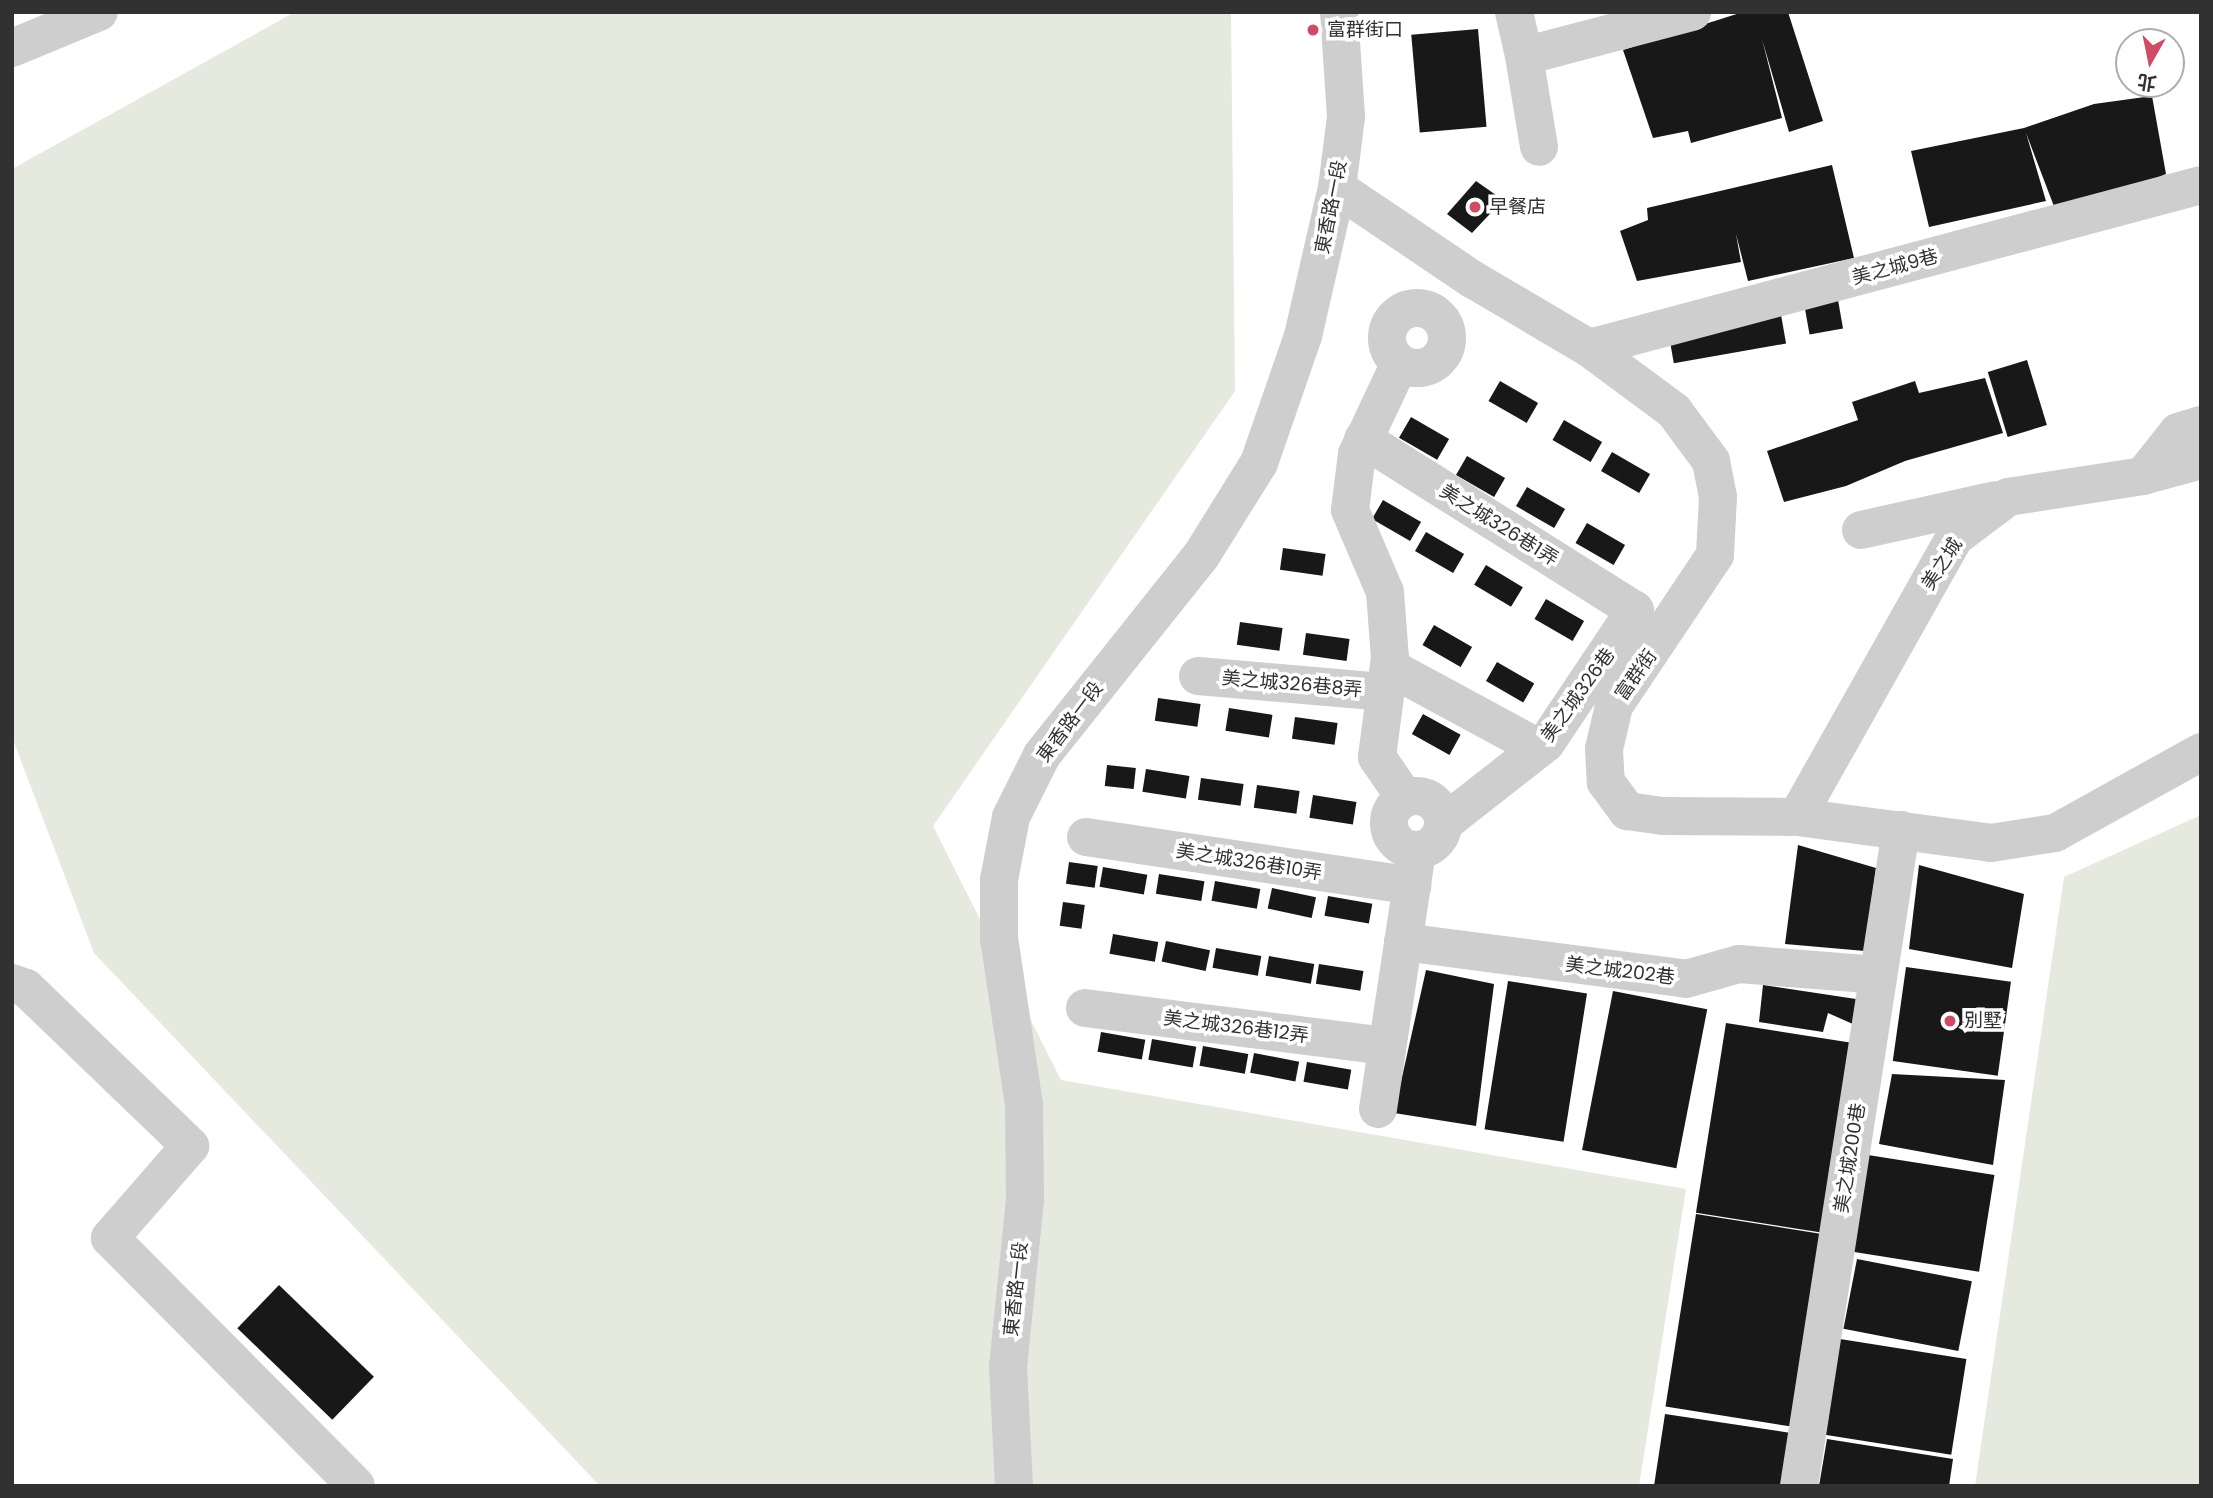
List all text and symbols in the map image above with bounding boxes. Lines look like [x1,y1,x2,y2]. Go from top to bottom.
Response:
place label: 富群街口 [1327,19,1403,41]
marker: 富群街口 [1305,22,1321,38]
north arrow [2115,28,2185,98]
text: 北 [2135,67,2158,97]
street label: 東香路一段 [1311,158,1351,256]
place label: 早餐店 [1489,196,1546,218]
marker: 早餐店 [1467,199,1483,215]
street label: 美之城9巷 [1850,245,1940,289]
street label: 美之城326巷1弄 [1436,479,1562,571]
street label: 美之城 [1917,534,1967,594]
street label: 美之城326巷 [1536,644,1620,746]
street label: 富群街 [1610,645,1662,705]
street label: 美之城326巷8弄 [1221,666,1363,702]
street label: 東香路一段 [1032,677,1108,767]
street label: 美之城326巷10弄 [1175,839,1323,885]
street label: 美之城202巷 [1564,953,1676,989]
street label: 美之城326巷12弄 [1162,1007,1310,1047]
place label: 別墅 [1964,1010,2002,1032]
marker: 別墅 [1942,1013,1958,1029]
street label: 美之城200巷 [1830,1102,1870,1214]
street label: 東香路一段 [1000,1241,1032,1337]

